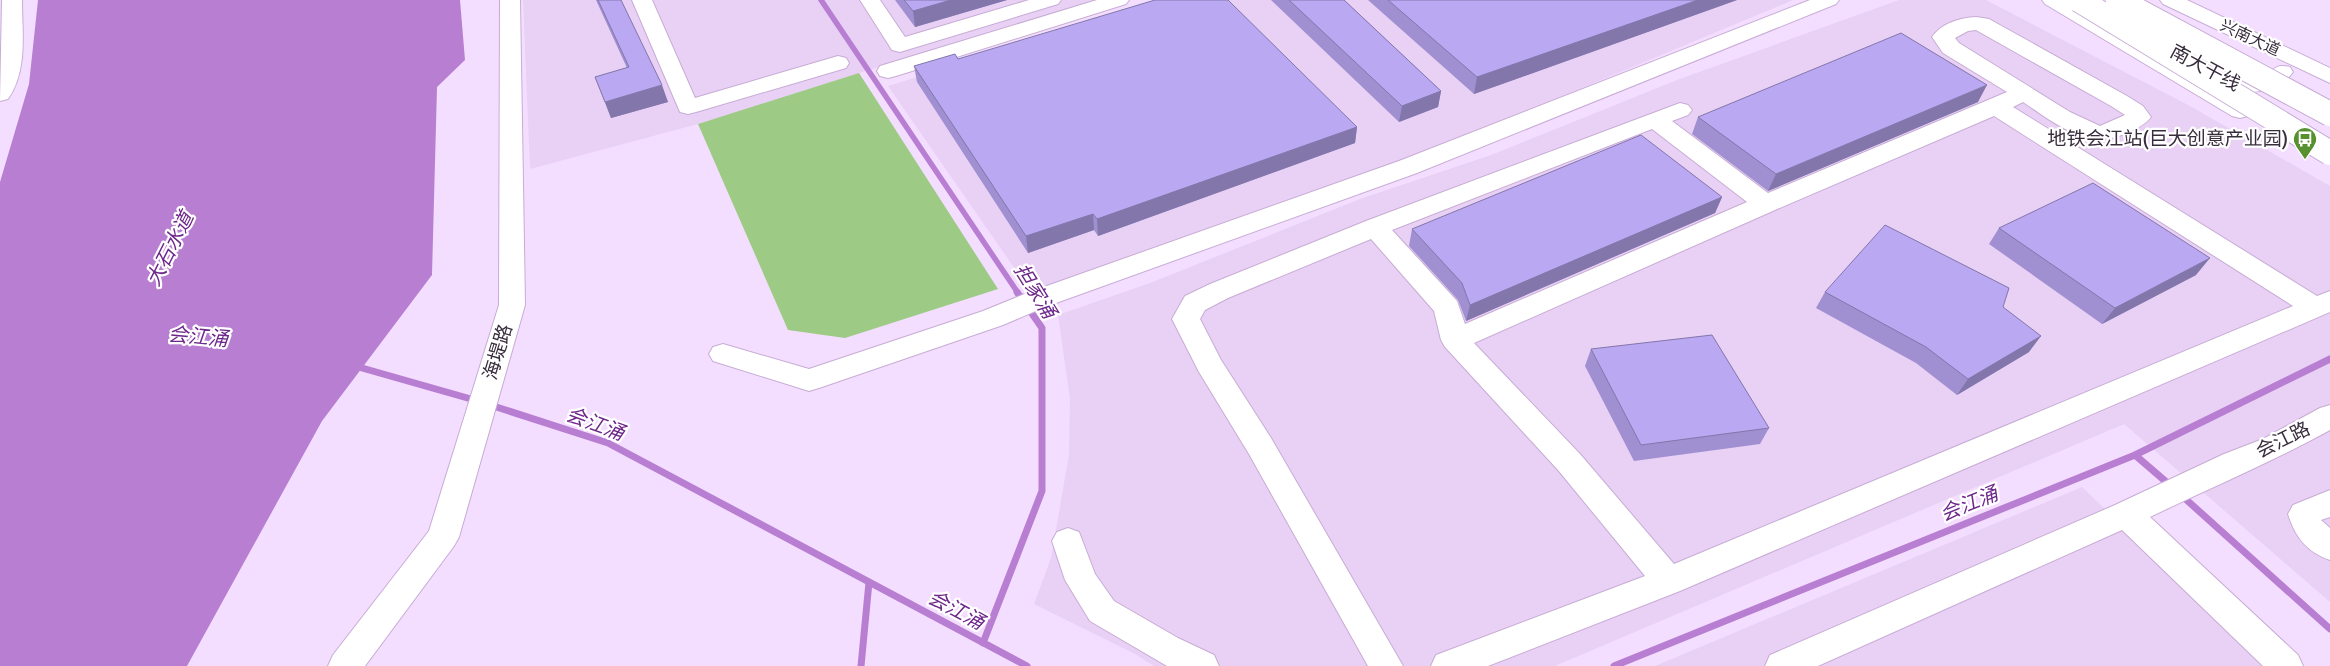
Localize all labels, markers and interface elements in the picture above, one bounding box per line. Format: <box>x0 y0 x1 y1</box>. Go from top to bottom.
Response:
street label: 兴南大道 <box>2217 15 2283 61</box>
street label: 南大干线 <box>2166 40 2244 96</box>
bus stop icon: 地铁会江站(巨大创意产业园) <box>2292 126 2318 160</box>
place label: 地铁会江站(巨大创意产业园) <box>2047 127 2288 151</box>
water label: 大石水道 <box>141 205 201 290</box>
water label: 担家涌 <box>1009 259 1063 325</box>
street label: 海堤路 <box>478 321 518 383</box>
water label: 会江涌 <box>167 322 231 352</box>
water label: 会江涌 <box>563 402 629 447</box>
street label: 会江路 <box>2252 417 2314 463</box>
water label: 会江涌 <box>1937 480 2003 527</box>
water label: 会江涌 <box>924 585 990 636</box>

